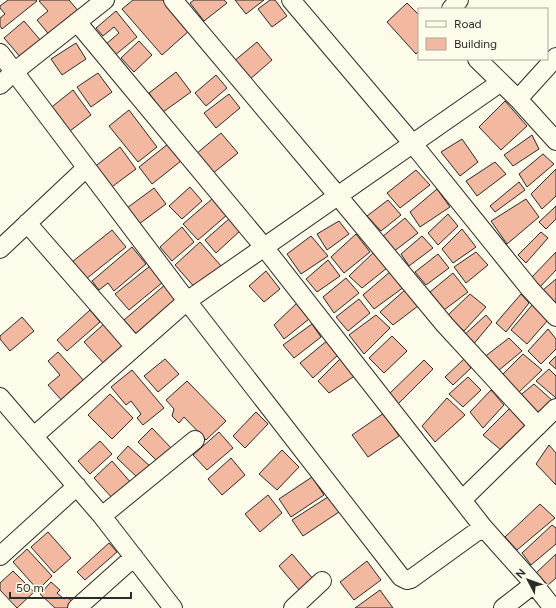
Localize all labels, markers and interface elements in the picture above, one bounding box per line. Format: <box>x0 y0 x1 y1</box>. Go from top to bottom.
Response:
legend <box>418 8 548 60</box>
text: Road <box>454 17 482 31</box>
text: Building <box>454 37 497 51</box>
north arrow <box>508 560 548 600</box>
text: N <box>513 566 529 581</box>
scale bar <box>10 574 131 600</box>
text: 50 m <box>16 581 44 595</box>

